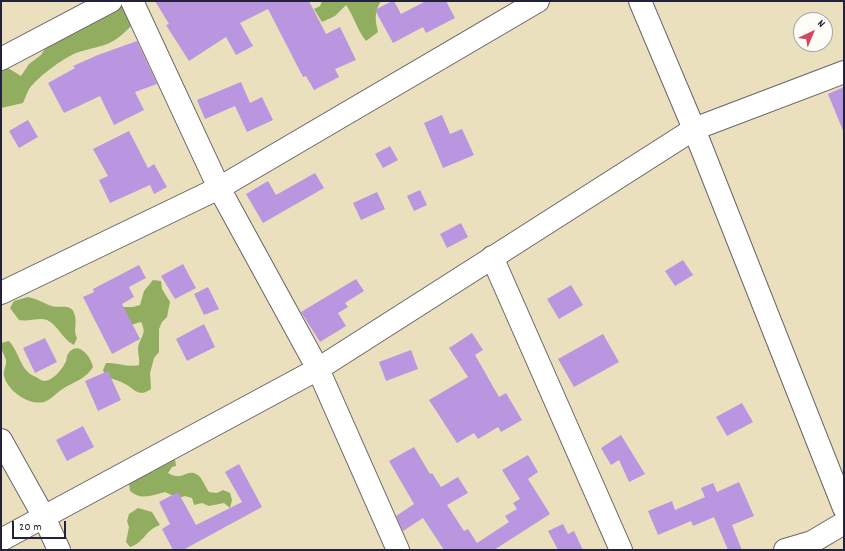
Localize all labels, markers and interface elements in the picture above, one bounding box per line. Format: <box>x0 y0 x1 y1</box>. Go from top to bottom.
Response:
north arrow <box>793 12 833 52</box>
text: N <box>813 16 828 32</box>
scale bar <box>14 513 68 539</box>
text: 20 m <box>19 519 42 536</box>

